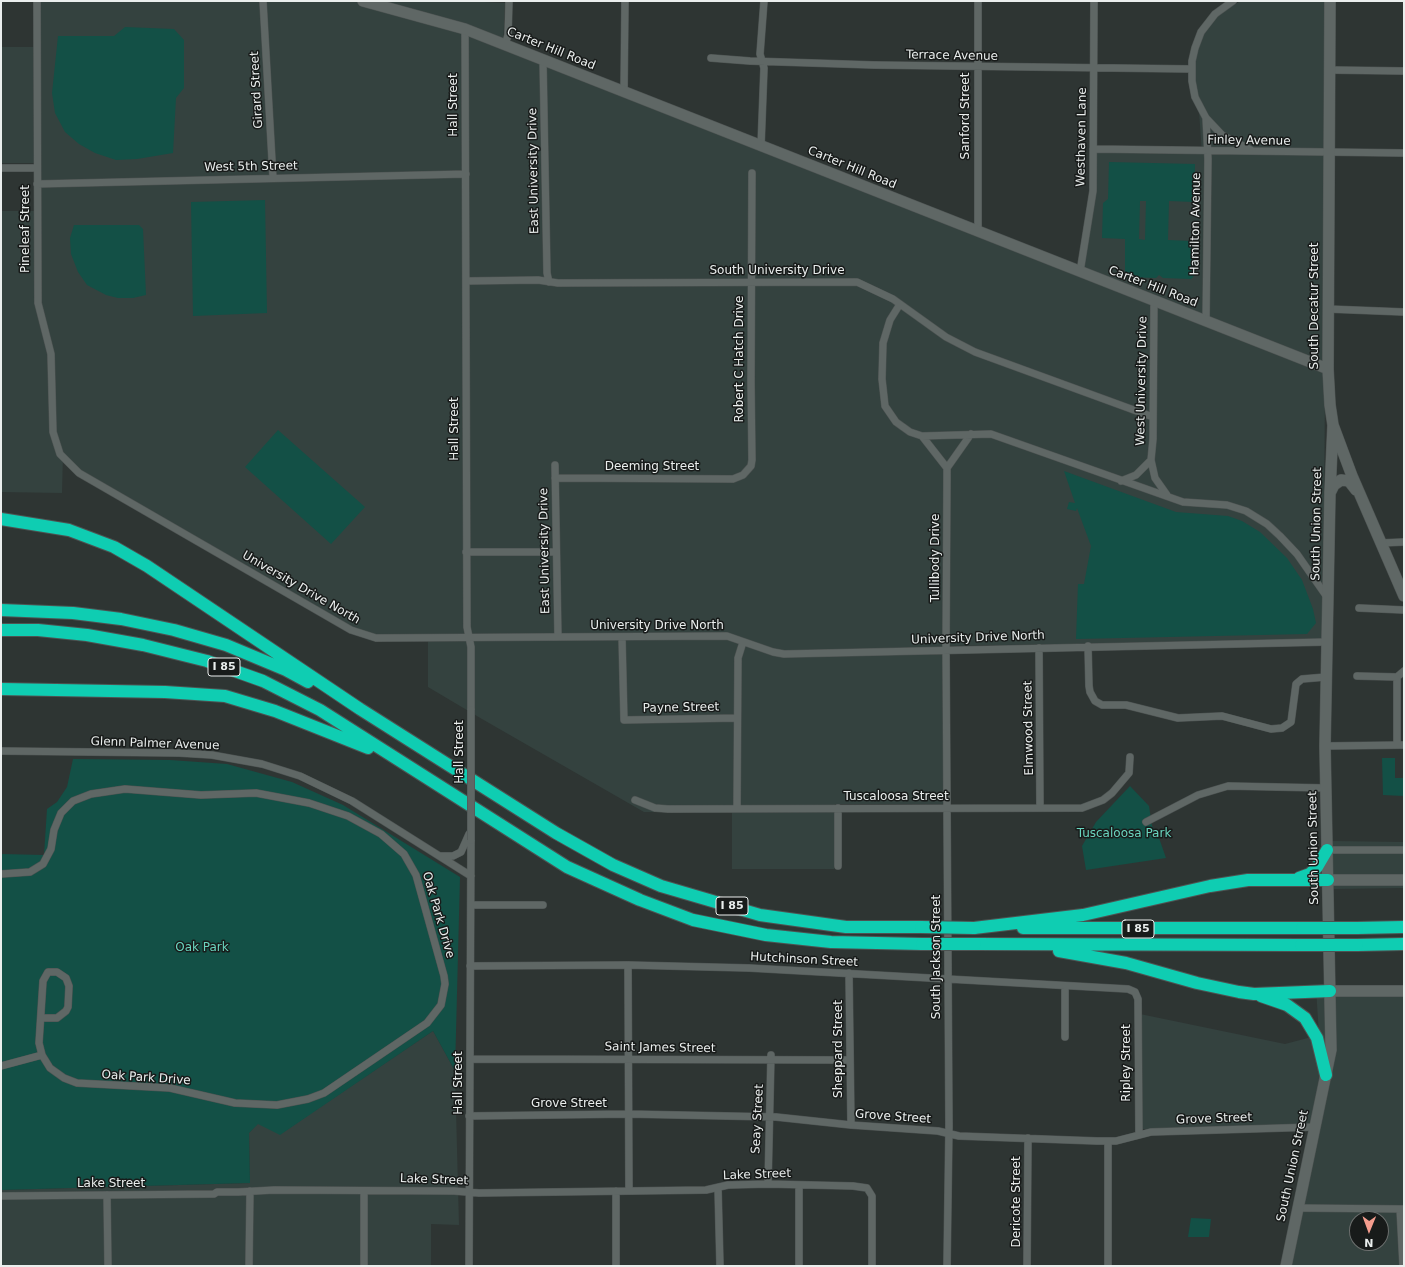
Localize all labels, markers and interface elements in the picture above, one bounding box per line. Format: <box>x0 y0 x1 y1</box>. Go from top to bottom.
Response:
street label: Carter Hill Road <box>505 25 597 73</box>
street label: Terrace Avenue <box>906 48 998 64</box>
street label: Girard Street <box>248 51 266 129</box>
street label: Hall Street <box>447 73 461 137</box>
street label: Sanford Street <box>959 73 973 159</box>
street label: Westhaven Lane <box>1074 87 1090 187</box>
street label: East University Drive <box>526 108 542 234</box>
street label: Finley Avenue <box>1207 133 1291 149</box>
street label: Carter Hill Road <box>806 144 898 192</box>
street label: West 5th Street <box>204 159 298 175</box>
street label: Hamilton Avenue <box>1188 172 1204 276</box>
street label: Pineleaf Street <box>19 185 33 273</box>
street label: South Decatur Street <box>1308 243 1322 369</box>
street label: Carter Hill Road <box>1106 263 1200 311</box>
street label: South University Drive <box>709 264 845 278</box>
street label: Robert C Hatch Drive <box>733 296 747 422</box>
street label: West University Drive <box>1134 316 1150 446</box>
street label: Hall Street <box>448 397 462 461</box>
street label: Deeming Street <box>605 460 699 474</box>
street label: South Union Street <box>1309 467 1325 581</box>
street label: East University Drive <box>537 488 553 614</box>
street label: Tullibody Drive <box>929 514 943 602</box>
street label: University Drive North <box>239 548 363 628</box>
street label: University Drive North <box>590 619 724 633</box>
street label: University Drive North <box>911 628 1045 648</box>
road number: I 85 <box>208 658 240 676</box>
street label: Elmwood Street <box>1021 680 1037 776</box>
street label: Payne Street <box>643 700 719 716</box>
street label: Hall Street <box>453 720 467 784</box>
street label: Glenn Palmer Avenue <box>90 735 220 753</box>
street label: Tuscaloosa Street <box>843 790 949 804</box>
street label: South Union Street <box>1306 791 1322 905</box>
park label: Tuscaloosa Park <box>1077 827 1171 841</box>
street label: Oak Park Drive <box>419 870 457 960</box>
street label: South Jackson Street <box>930 895 944 1019</box>
road number: I 85 <box>716 897 748 915</box>
road number: I 85 <box>1122 920 1154 938</box>
park label: Oak Park <box>175 941 229 955</box>
street label: Hutchinson Street <box>750 950 858 970</box>
street label: Sheppard Street <box>832 1000 846 1098</box>
street label: Ripley Street <box>1120 1024 1134 1102</box>
street label: Saint James Street <box>604 1040 716 1056</box>
street label: Hall Street <box>452 1051 466 1115</box>
street label: Oak Park Drive <box>101 1068 191 1088</box>
street label: Seay Street <box>749 1084 767 1154</box>
street label: Grove Street <box>531 1097 607 1111</box>
street label: Grove Street <box>855 1107 931 1127</box>
street label: South Union Street <box>1274 1109 1312 1223</box>
street label: Grove Street <box>1176 1110 1252 1128</box>
street label: Dericote Street <box>1010 1156 1024 1248</box>
street label: Lake Street <box>723 1167 791 1183</box>
street label: Lake Street <box>400 1172 468 1188</box>
street label: Lake Street <box>77 1177 145 1191</box>
north arrow <box>1349 1211 1389 1251</box>
text: N <box>1364 1236 1374 1249</box>

